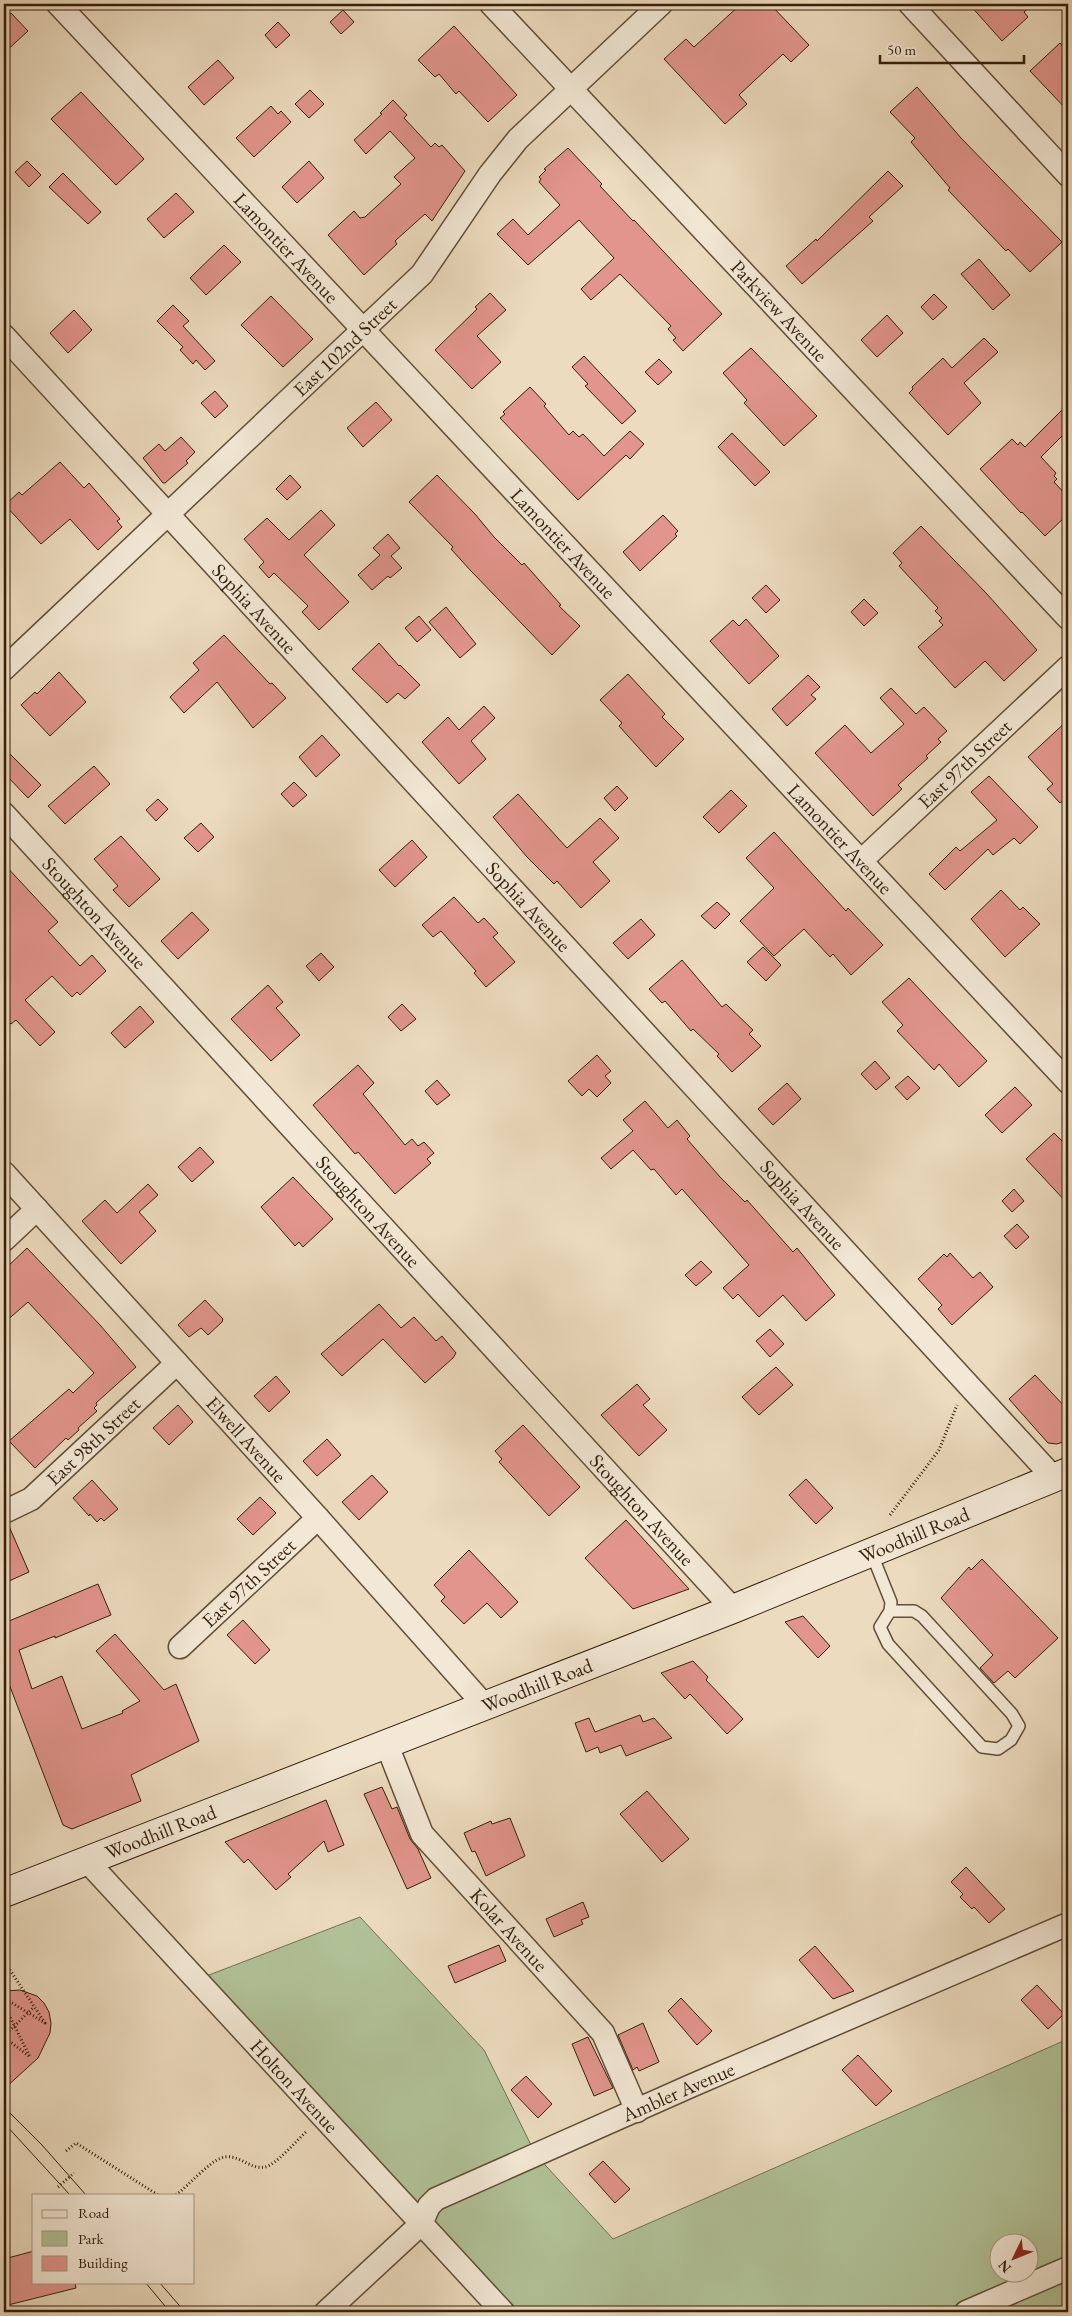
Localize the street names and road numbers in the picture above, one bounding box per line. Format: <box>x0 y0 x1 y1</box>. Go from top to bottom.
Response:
street label: Lamontier Avenue <box>228 187 345 309</box>
street label: Parkview Avenue <box>725 254 834 367</box>
street label: East 102nd Street <box>288 291 403 402</box>
street label: Lamontier Avenue <box>505 482 622 604</box>
street label: Sophia Avenue <box>206 558 303 659</box>
street label: East 97th Street <box>912 713 1018 814</box>
street label: Lamontier Avenue <box>782 778 899 900</box>
street label: Stoughton Avenue <box>37 851 153 974</box>
street label: Sophia Avenue <box>480 856 577 957</box>
street label: Stoughton Avenue <box>310 1150 426 1273</box>
street label: Sophia Avenue <box>754 1154 851 1256</box>
street label: East 98th Street <box>41 1390 146 1491</box>
street label: Elwell Avenue <box>200 1390 292 1488</box>
street label: Stoughton Avenue <box>584 1448 700 1571</box>
street label: Woodhill Road <box>855 1500 974 1569</box>
street label: East 97th Street <box>196 1532 302 1633</box>
street label: Woodhill Road <box>478 1652 597 1719</box>
street label: Woodhill Road <box>101 1798 221 1865</box>
street label: Kolar Avenue <box>464 1882 554 1977</box>
street label: Holton Avenue <box>245 2033 344 2139</box>
street label: Ambler Avenue <box>617 2056 739 2128</box>

